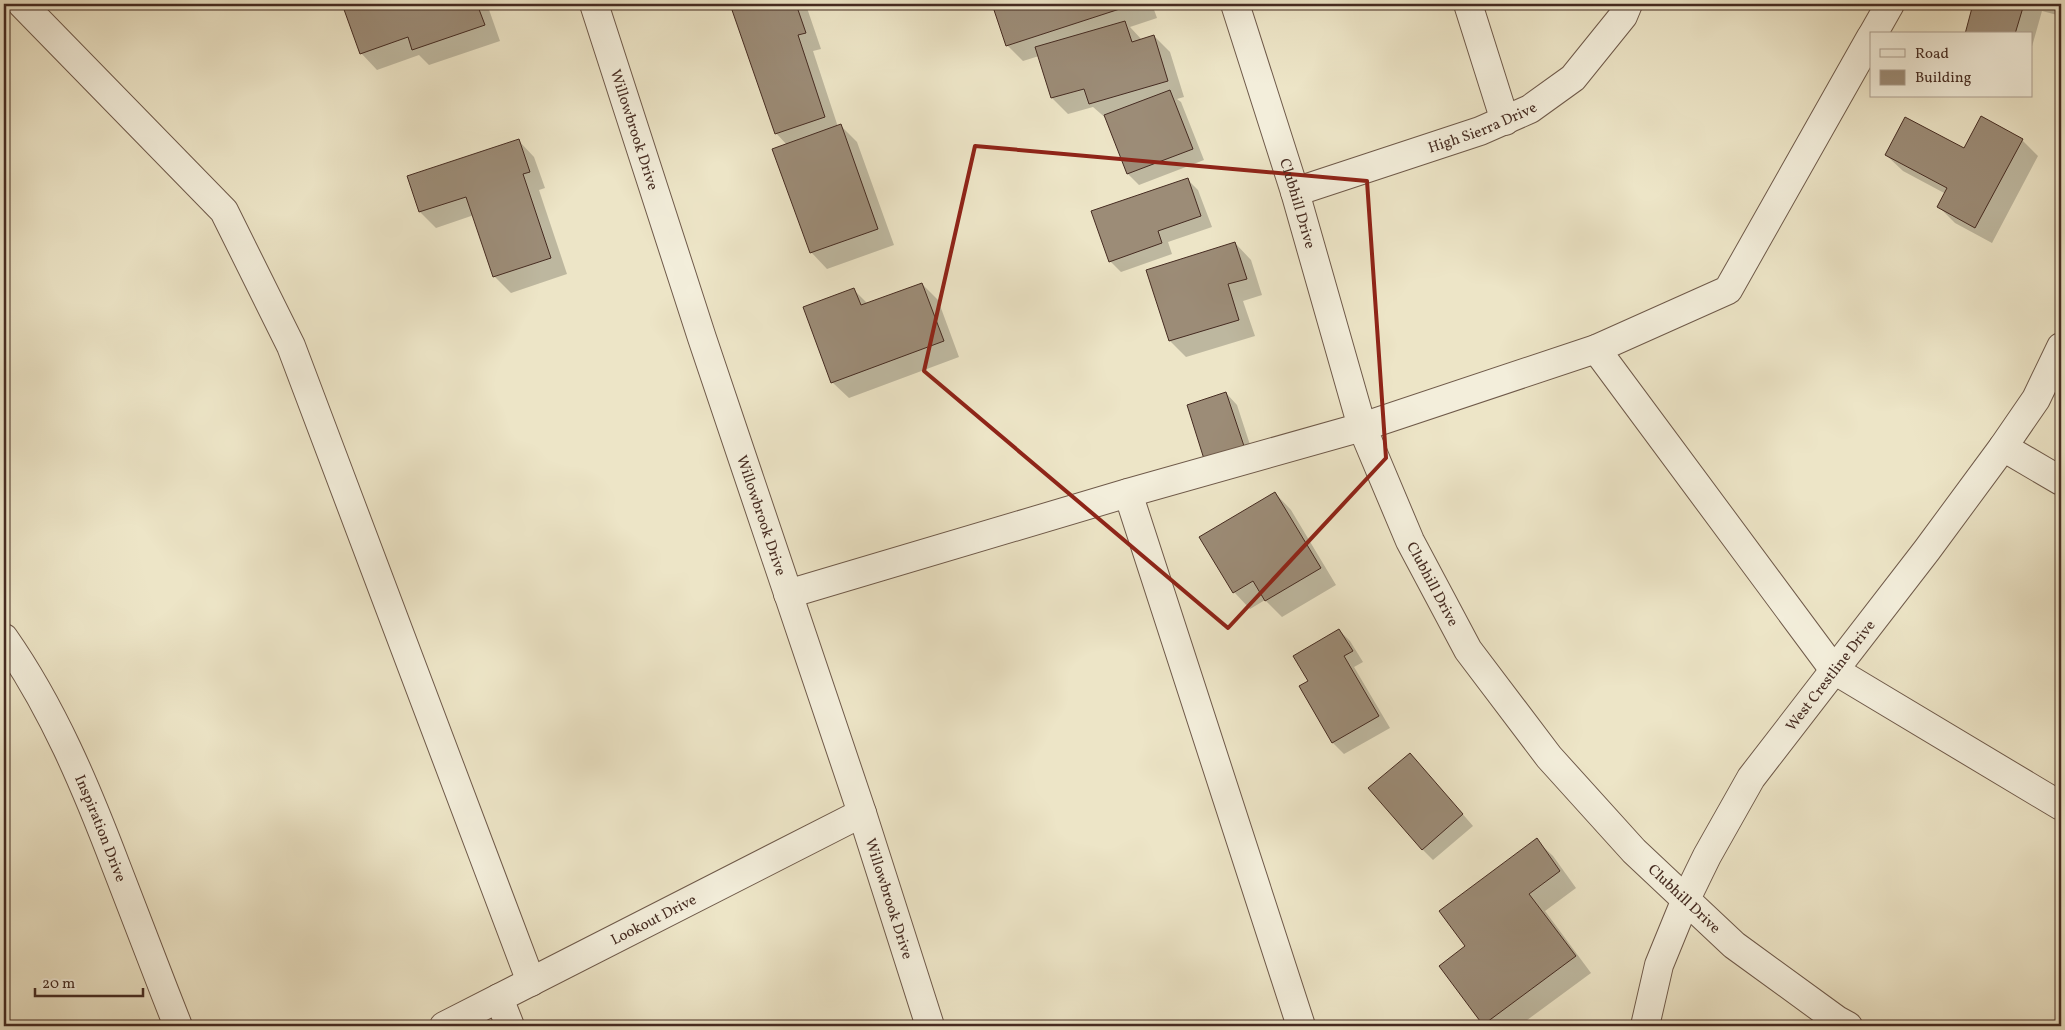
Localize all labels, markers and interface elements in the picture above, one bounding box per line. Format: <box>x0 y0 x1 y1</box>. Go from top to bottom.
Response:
legend <box>1870 32 2032 98</box>
text: Road <box>1915 44 1949 65</box>
street label: Willowbrook Drive <box>604 67 663 193</box>
text: Building <box>1915 68 1972 89</box>
street label: High Sierra Drive <box>1426 98 1542 159</box>
street label: Clubhill Drive <box>1273 156 1320 251</box>
street label: Willowbrook Drive <box>730 453 790 579</box>
street label: Clubhill Drive <box>1400 539 1463 631</box>
street label: West Crestline Drive <box>1782 616 1881 736</box>
street label: Inspiration Drive <box>68 772 130 886</box>
street label: Willowbrook Drive <box>859 836 917 962</box>
street label: Clubhill Drive <box>1642 860 1724 939</box>
street label: Lookout Drive <box>608 890 701 951</box>
scale bar <box>35 965 142 997</box>
text: 20 m <box>42 974 75 995</box>

